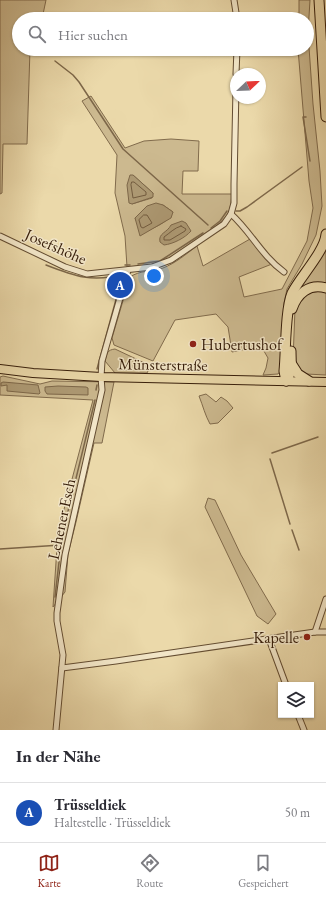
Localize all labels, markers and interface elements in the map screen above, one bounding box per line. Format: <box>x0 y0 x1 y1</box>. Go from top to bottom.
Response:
search box <box>12 12 314 56</box>
icon: search <box>26 23 48 45</box>
text: Hier suchen <box>58 25 128 44</box>
north arrow <box>230 68 266 104</box>
street label: Josefshöhe <box>20 223 90 269</box>
your location <box>144 266 164 286</box>
pin: A <box>107 270 133 300</box>
place label: Hubertushof <box>201 334 284 355</box>
marker: Hubertushof <box>188 339 198 349</box>
street label: Münsterstraße <box>118 353 208 376</box>
street label: Lehener Esch <box>43 477 80 562</box>
place label: Kapelle <box>253 627 299 648</box>
marker: Kapelle <box>302 632 312 642</box>
map controls <box>278 682 314 718</box>
button: layers <box>278 682 314 718</box>
text: In der Nähe <box>16 745 101 767</box>
text: Trüsseldiek <box>54 795 126 814</box>
text: A <box>24 804 34 821</box>
text: 50 m <box>285 804 310 821</box>
text: Haltestelle · Trüsseldiek <box>54 814 171 831</box>
tab: Karte <box>38 852 61 890</box>
tab: Route <box>136 852 163 890</box>
tab: Gespeichert <box>238 852 288 890</box>

